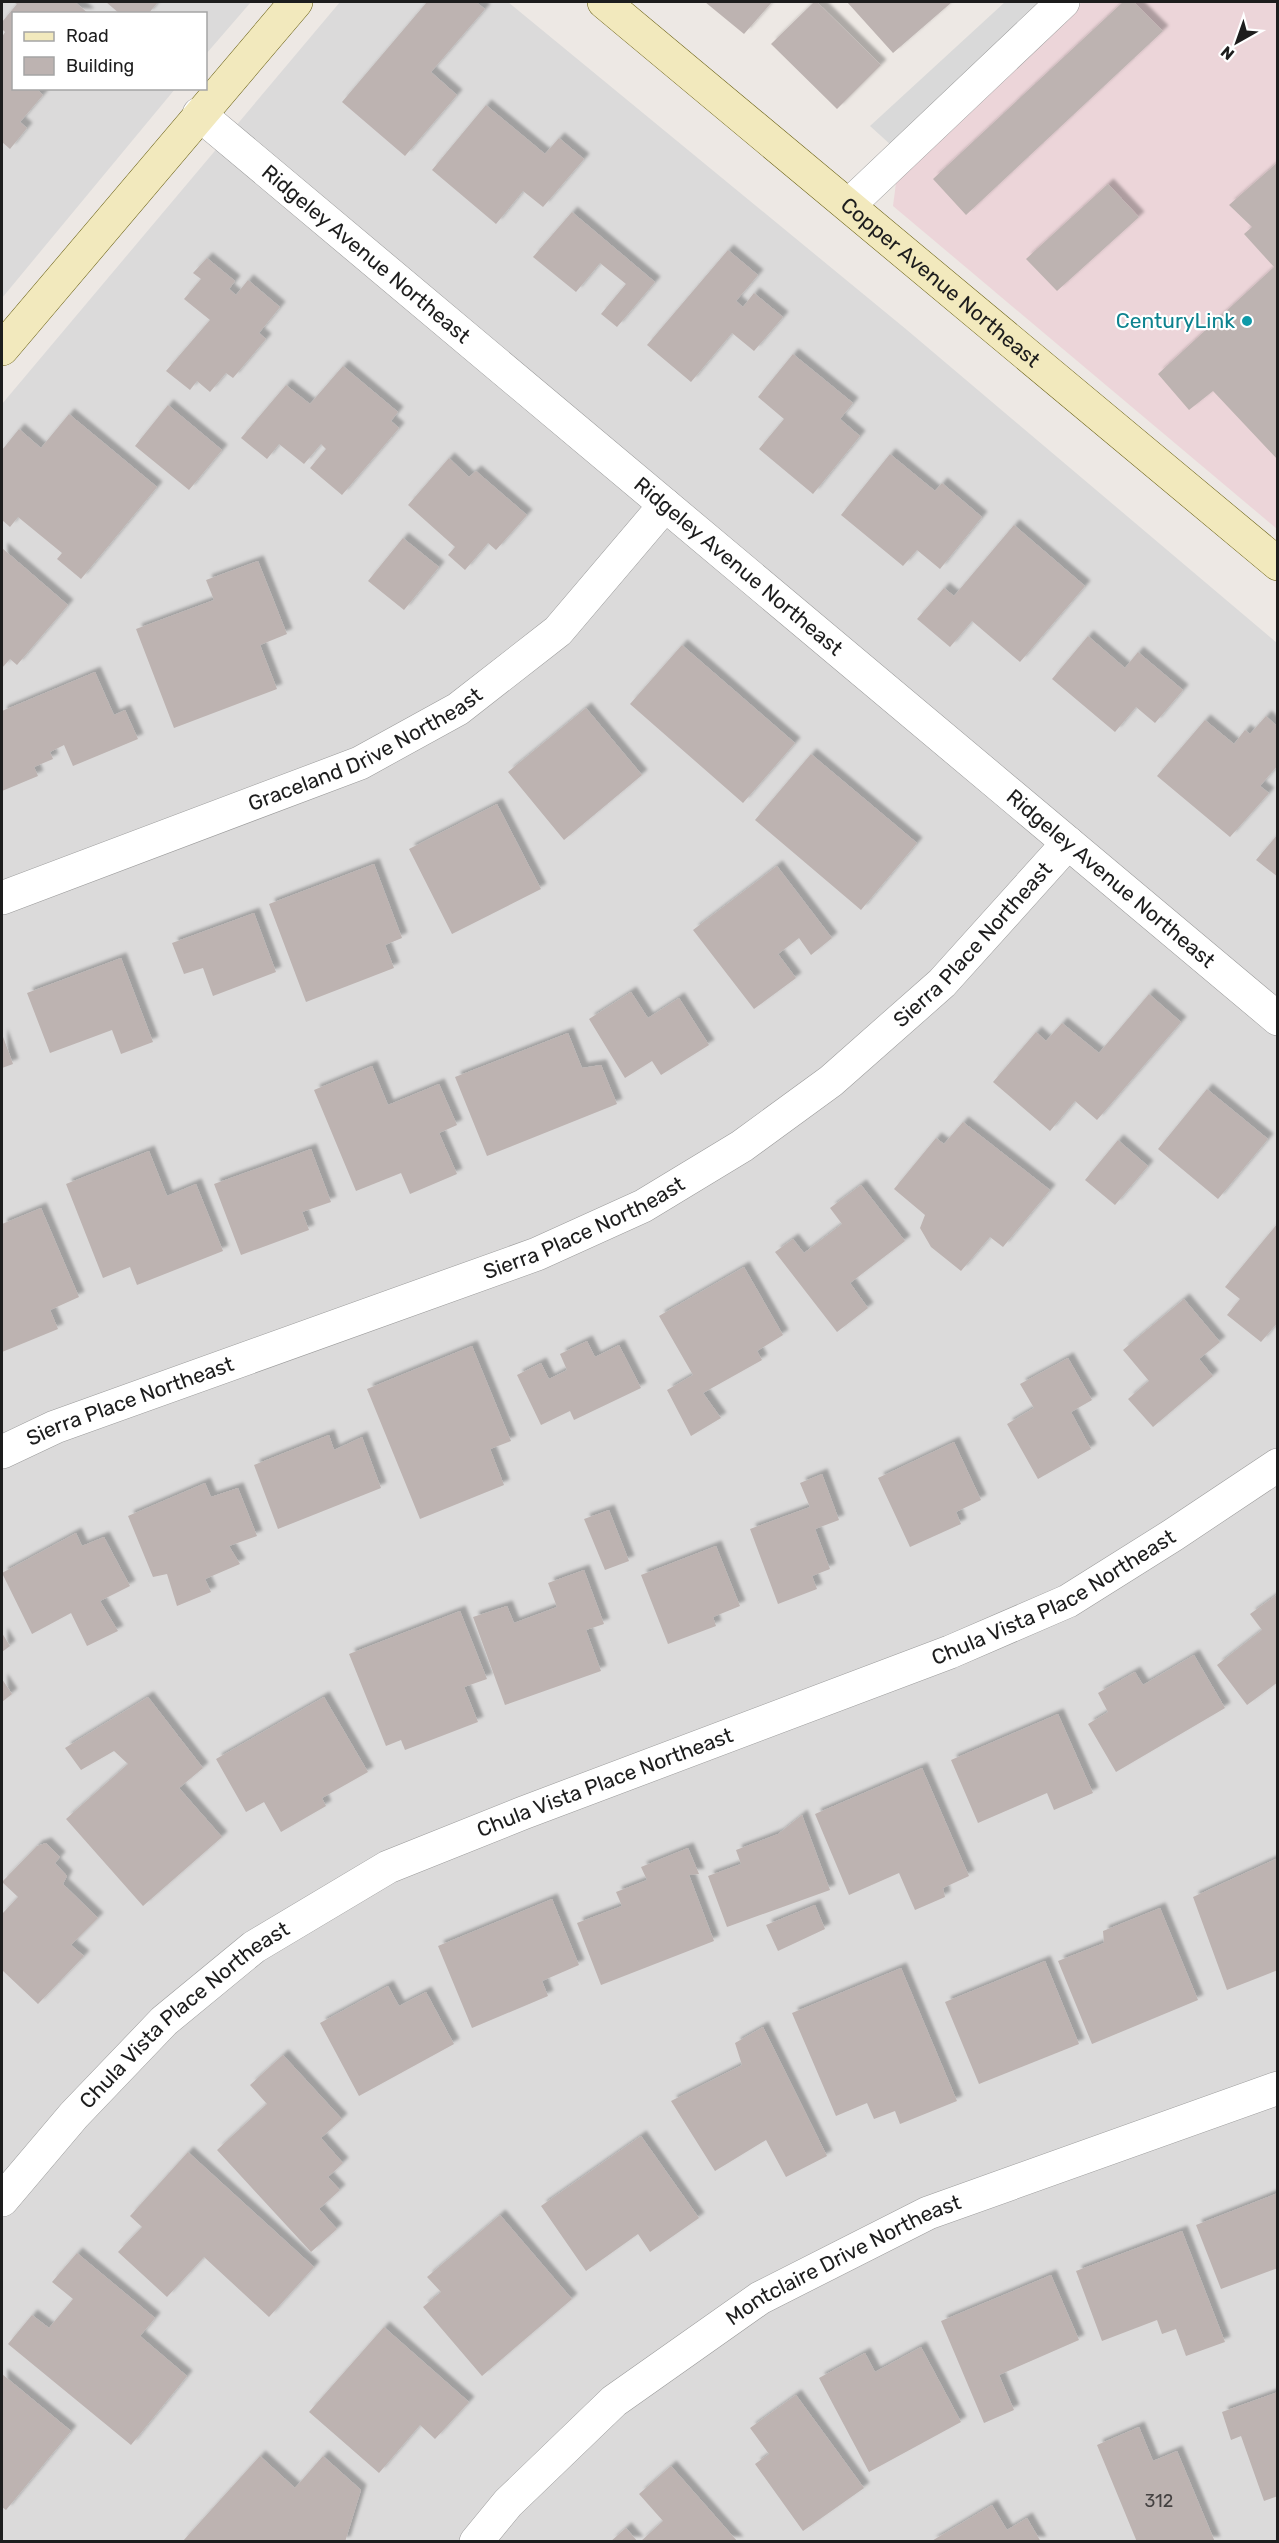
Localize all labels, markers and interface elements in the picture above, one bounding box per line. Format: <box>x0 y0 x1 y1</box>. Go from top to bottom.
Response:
legend <box>12 12 207 90</box>
north arrow <box>1207 12 1267 72</box>
text: Road <box>66 25 109 47</box>
text: N <box>1217 42 1238 64</box>
text: Building <box>66 55 134 77</box>
street label: Ridgeley Avenue Northeast <box>257 159 476 348</box>
street label: Copper Avenue Northeast <box>836 192 1045 372</box>
place label: CenturyLink <box>1116 308 1235 333</box>
marker: CenturyLink <box>1240 314 1254 328</box>
street label: Ridgeley Avenue Northeast <box>629 471 848 661</box>
street label: Graceland Drive Northeast <box>244 682 487 816</box>
street label: Ridgeley Avenue Northeast <box>1002 784 1220 973</box>
street label: Sierra Place Northeast <box>888 857 1057 1032</box>
street label: Sierra Place Northeast <box>480 1171 689 1284</box>
street label: Sierra Place Northeast <box>22 1351 237 1451</box>
street label: Chula Vista Place Northeast <box>928 1524 1180 1670</box>
street label: Chula Vista Place Northeast <box>473 1722 736 1842</box>
street label: Chula Vista Place Northeast <box>74 1916 294 2113</box>
street label: Montclaire Drive Northeast <box>721 2189 964 2330</box>
house number: 312 <box>1145 2490 1173 2512</box>

